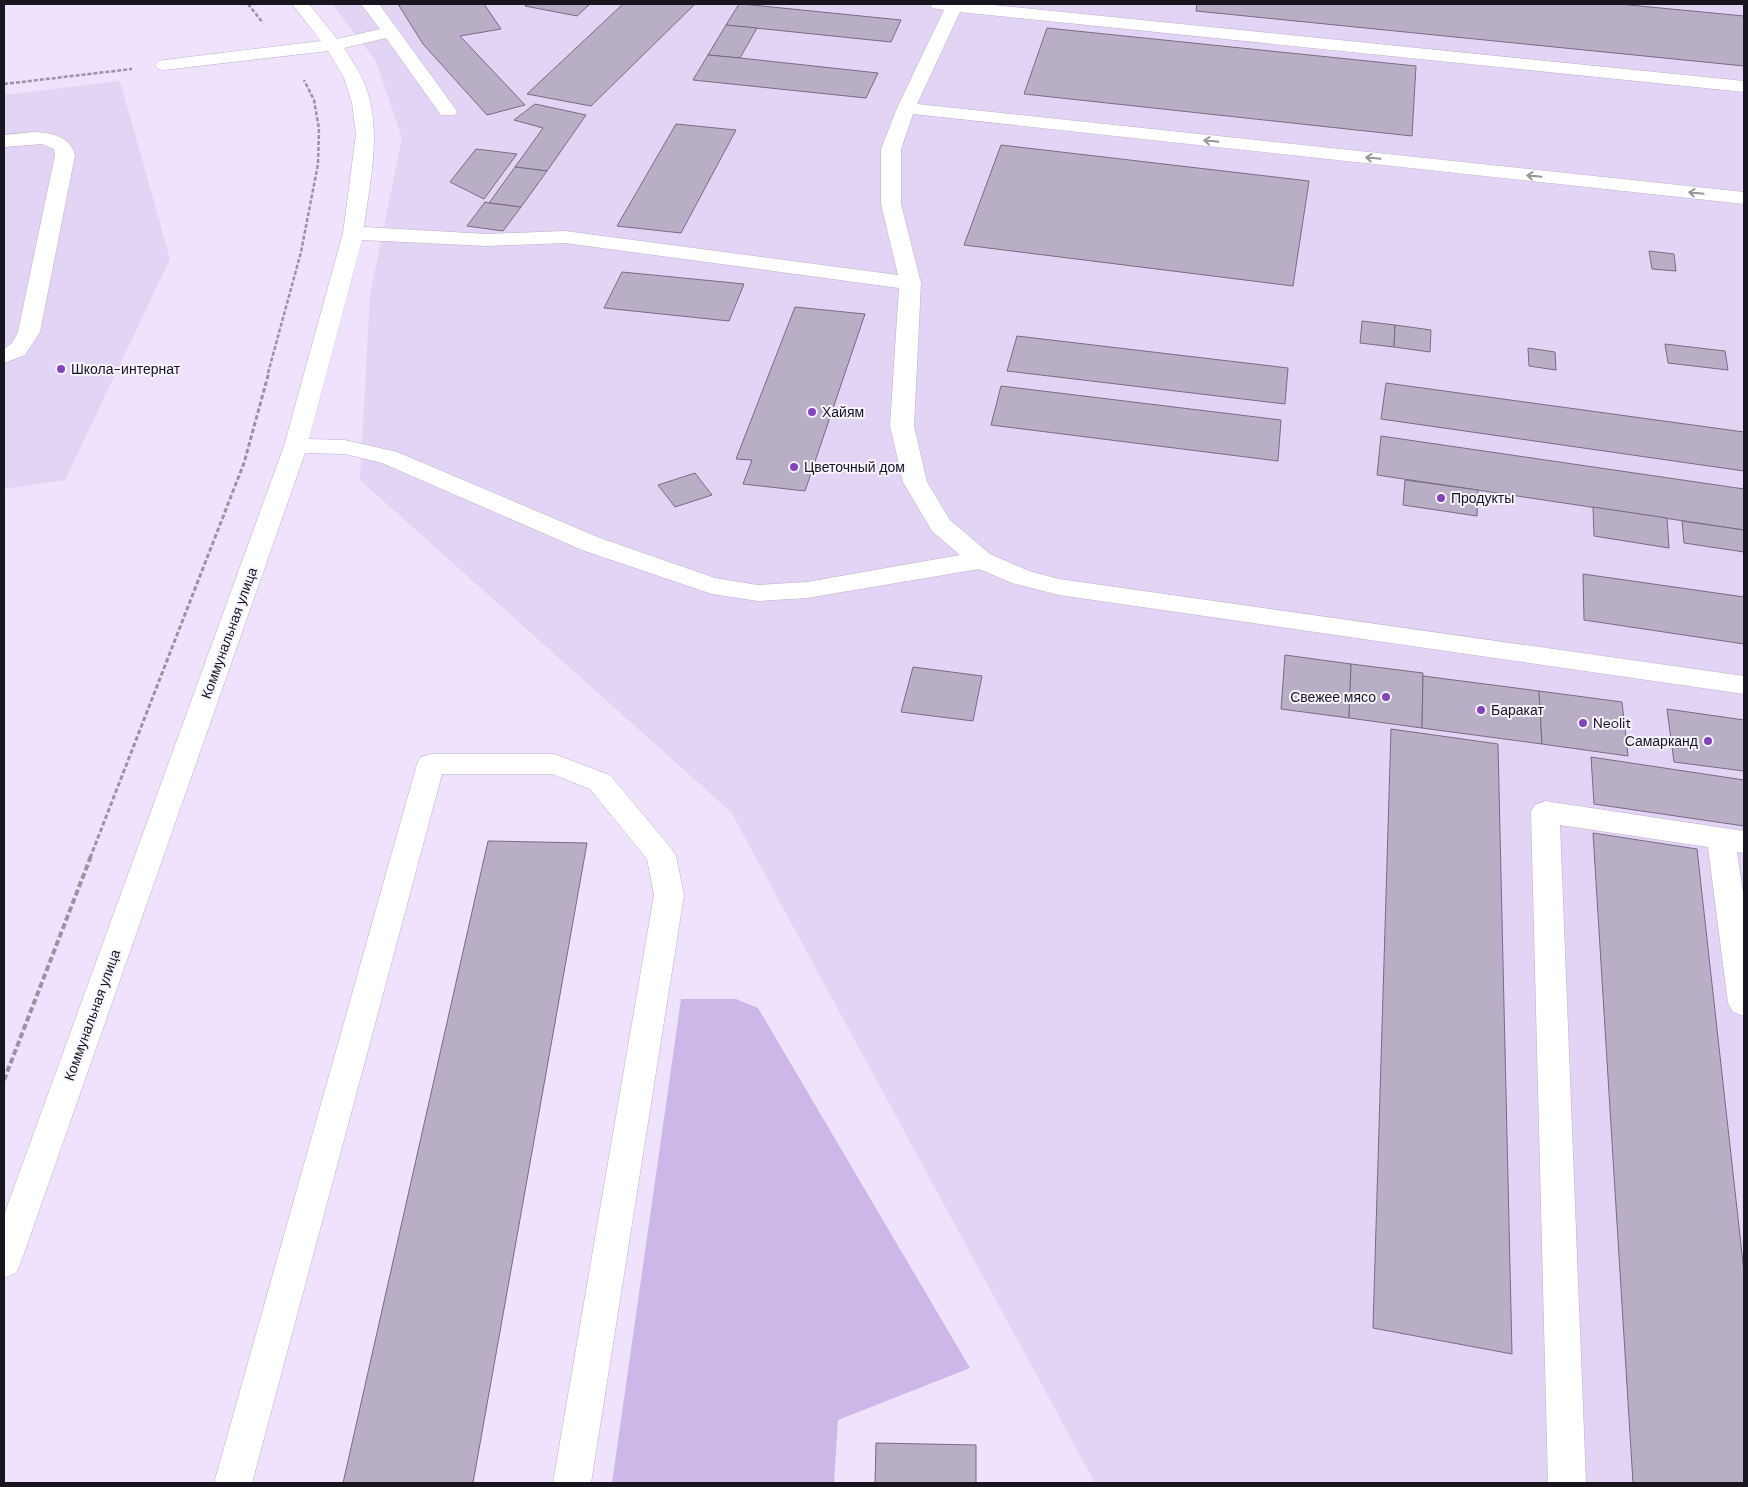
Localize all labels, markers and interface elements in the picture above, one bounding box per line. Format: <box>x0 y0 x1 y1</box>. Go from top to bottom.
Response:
one-way arrow <box>1203 136 1219 146</box>
one-way arrow <box>1365 153 1381 163</box>
one-way arrow <box>1527 171 1543 181</box>
one-way arrow <box>1688 188 1704 198</box>
place label: Школа-интернат <box>71 360 181 378</box>
marker: Школа-интернат <box>55 363 67 375</box>
place label: Хайям <box>822 403 864 421</box>
marker: Хайям <box>806 406 818 418</box>
place label: Цветочный дом <box>804 458 905 476</box>
marker: Цветочный дом <box>788 461 800 473</box>
place label: Продукты <box>1451 489 1514 507</box>
marker: Продукты <box>1435 492 1447 504</box>
street label: Коммунальная улица <box>197 565 261 701</box>
place label: Свежее мясо <box>1290 688 1376 706</box>
marker: Свежее мясо <box>1380 691 1392 703</box>
place label: Баракат <box>1491 701 1544 719</box>
marker: Баракат <box>1475 704 1487 716</box>
place label: Neolit <box>1593 714 1631 732</box>
marker: Neolit <box>1577 717 1589 729</box>
place label: Самарканд <box>1625 732 1698 750</box>
marker: Самарканд <box>1702 735 1714 747</box>
street label: Коммунальная улица <box>60 947 124 1083</box>

